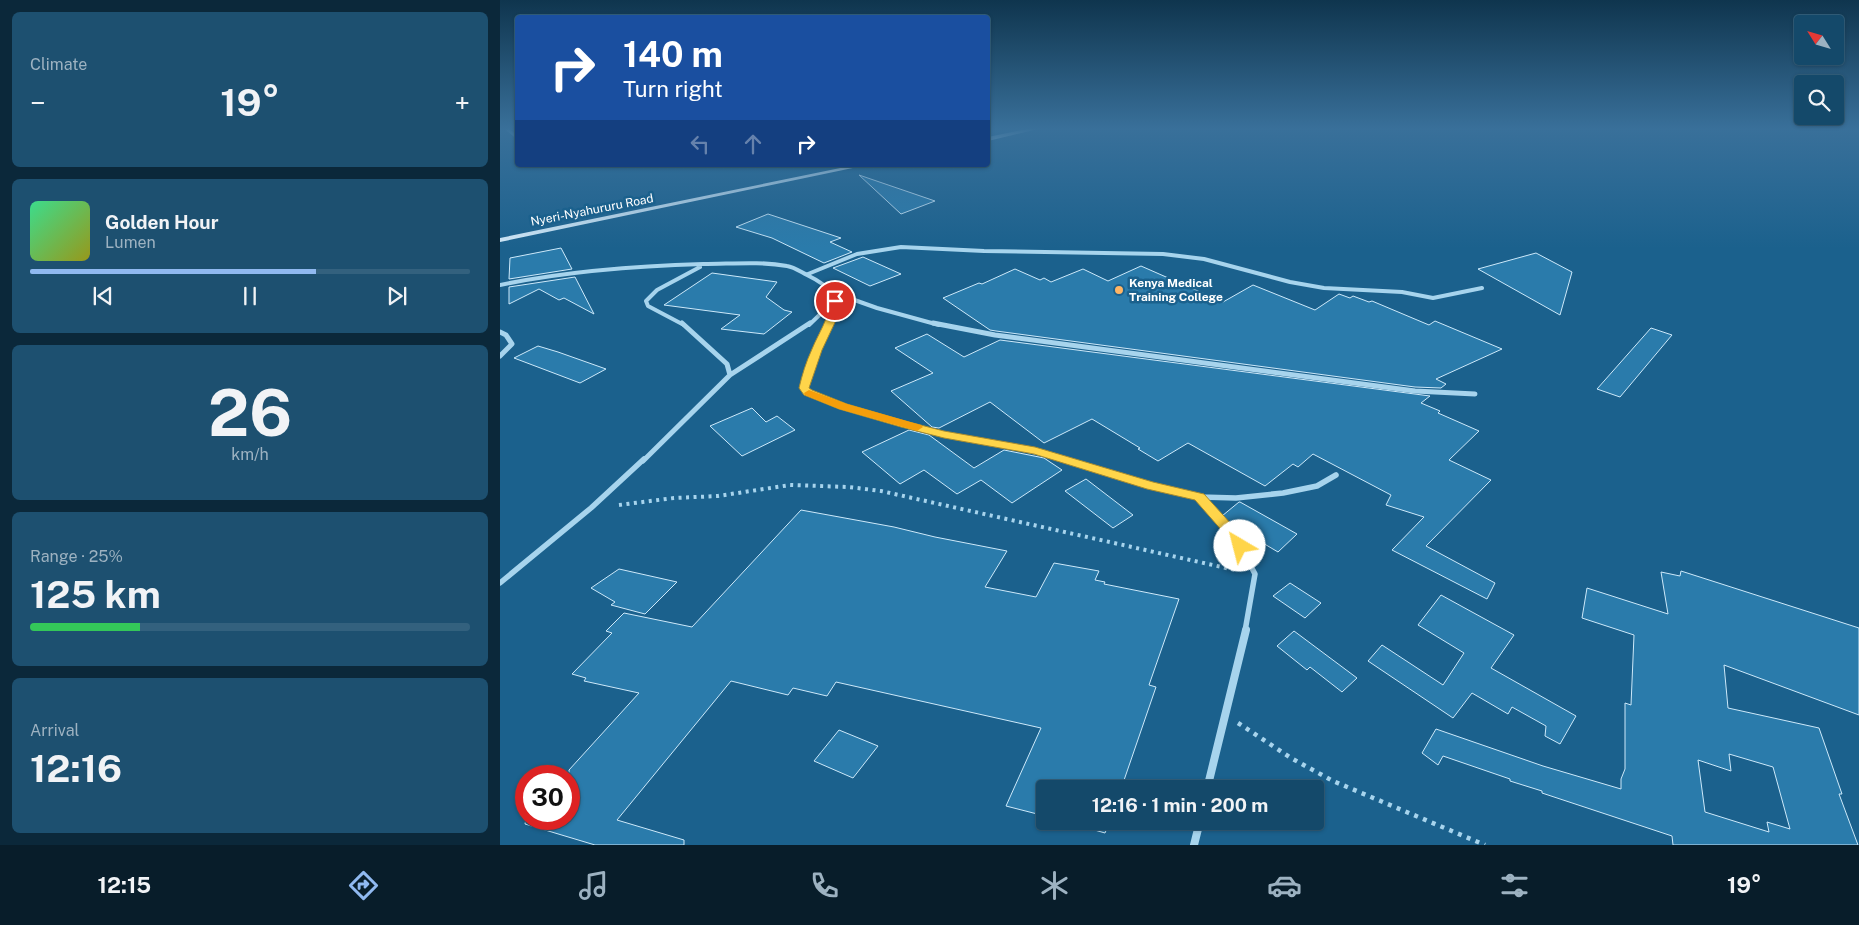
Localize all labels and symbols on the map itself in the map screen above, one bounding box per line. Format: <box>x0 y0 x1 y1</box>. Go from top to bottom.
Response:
north arrow <box>1794 15 1844 65</box>
street label: Nyeri-Nyahururu Road <box>529 191 655 229</box>
place label: Kenya Medical Training College <box>1129 276 1223 304</box>
pin <box>814 280 856 322</box>
marker: Kenya Medical Training College <box>1113 284 1125 296</box>
position arrow <box>1213 519 1265 571</box>
speed limit sign: 30 <box>515 765 580 830</box>

